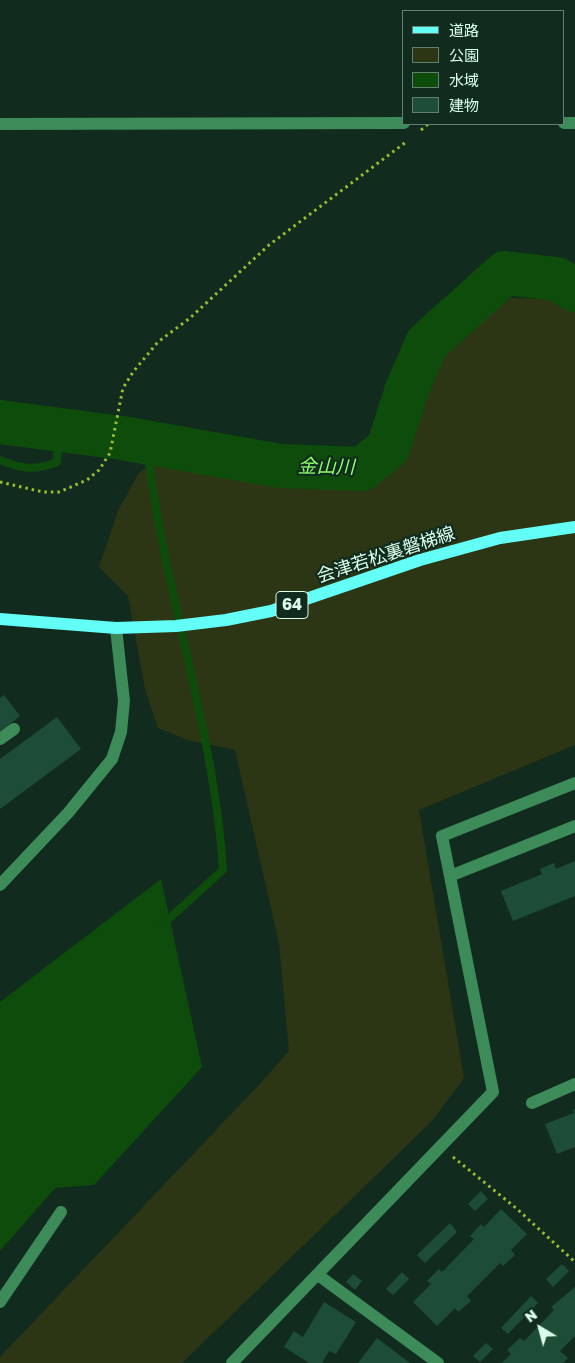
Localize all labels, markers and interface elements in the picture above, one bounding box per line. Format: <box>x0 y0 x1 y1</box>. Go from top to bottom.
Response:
legend <box>402 10 565 125</box>
text: 道路 <box>449 21 479 39</box>
text: 公園 <box>449 46 479 64</box>
text: 水域 <box>449 71 479 89</box>
text: 建物 <box>449 96 479 114</box>
water label: 金山川 <box>297 455 355 479</box>
street label: 会津若松裏磐梯線 <box>314 522 458 588</box>
road number: 64 <box>276 592 308 618</box>
north arrow <box>515 1303 565 1353</box>
text: N <box>521 1306 540 1326</box>

